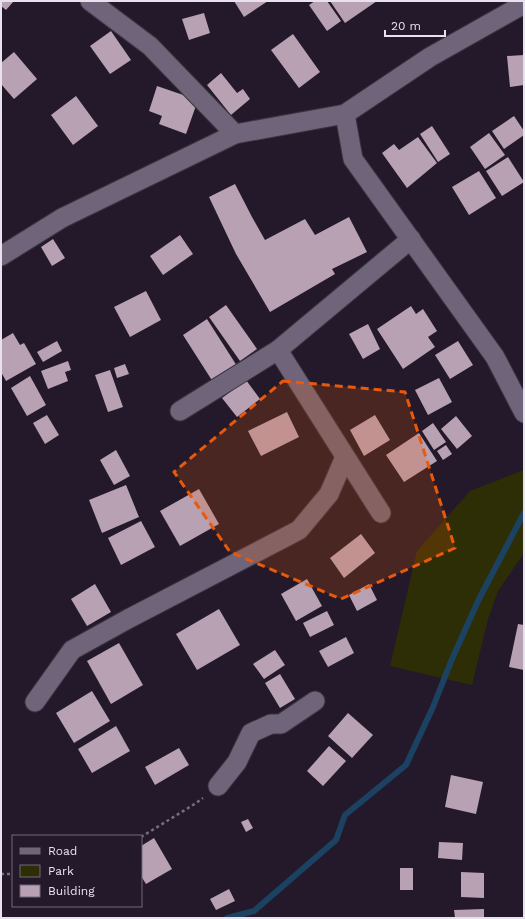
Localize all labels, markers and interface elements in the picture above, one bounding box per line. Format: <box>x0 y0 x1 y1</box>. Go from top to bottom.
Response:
scale bar <box>385 12 445 38</box>
text: 20 m <box>391 19 421 33</box>
legend <box>12 835 142 907</box>
text: Road <box>48 844 77 858</box>
text: Park <box>48 864 74 878</box>
text: Building <box>48 884 95 898</box>

